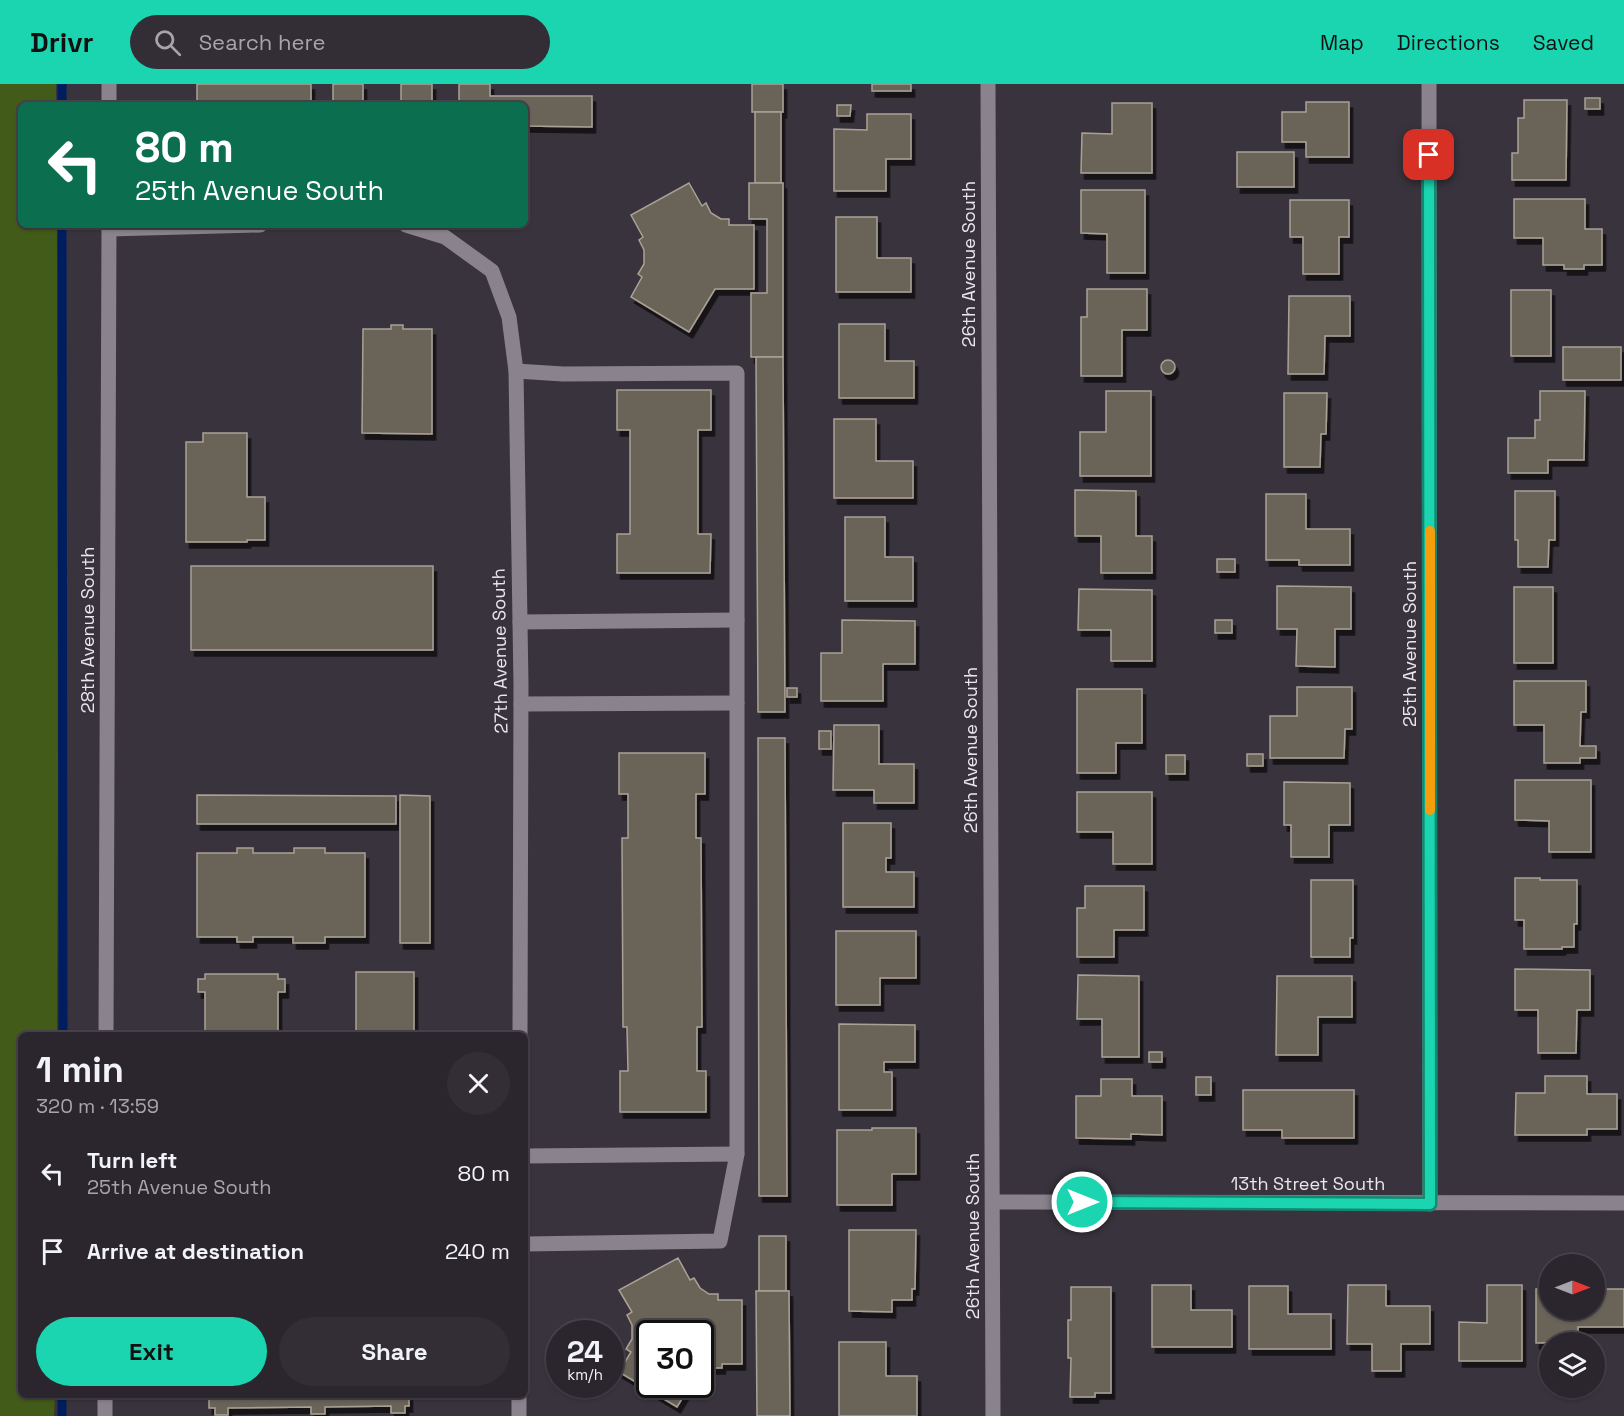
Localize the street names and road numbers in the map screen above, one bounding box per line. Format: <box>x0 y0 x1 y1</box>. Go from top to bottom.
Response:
street label: 26th Avenue South <box>957 181 980 347</box>
street label: 28th Avenue South <box>76 547 99 713</box>
street label: 25th Avenue South <box>1398 561 1421 727</box>
street label: 27th Avenue South <box>487 568 512 734</box>
street label: 26th Avenue South <box>959 667 982 833</box>
street label: 26th Avenue South <box>961 1153 984 1319</box>
street label: 13th Street South <box>1231 1172 1385 1195</box>

